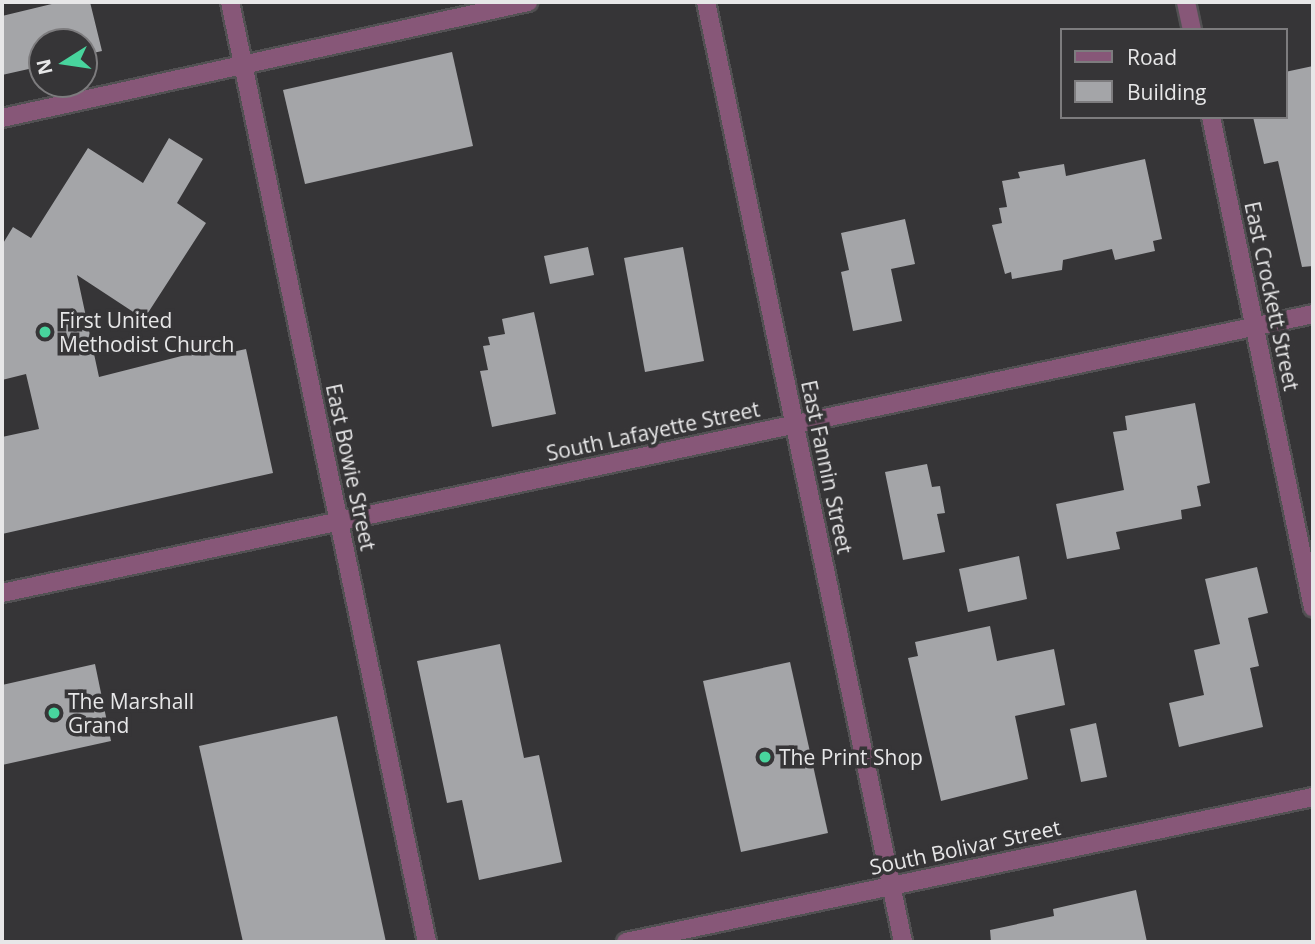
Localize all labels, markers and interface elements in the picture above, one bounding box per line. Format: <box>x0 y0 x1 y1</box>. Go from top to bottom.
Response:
north arrow <box>28 28 98 98</box>
legend <box>1060 28 1287 119</box>
text: Road <box>1127 43 1177 71</box>
text: N <box>30 57 59 77</box>
text: Building <box>1127 78 1206 106</box>
street label: East Crockett Street <box>1240 199 1304 393</box>
place label: First United Methodist Church <box>59 307 234 357</box>
marker: First United Methodist Church <box>37 324 53 340</box>
street label: East Fannin Street <box>796 378 858 556</box>
street label: East Bowie Street <box>321 381 381 553</box>
street label: South Lafayette Street <box>544 396 762 466</box>
place label: The Marshall Grand <box>68 688 194 738</box>
marker: The Marshall Grand <box>46 705 62 721</box>
place label: The Print Shop <box>779 744 923 770</box>
marker: The Print Shop <box>757 749 773 765</box>
street label: South Bolivar Street <box>867 814 1063 880</box>

